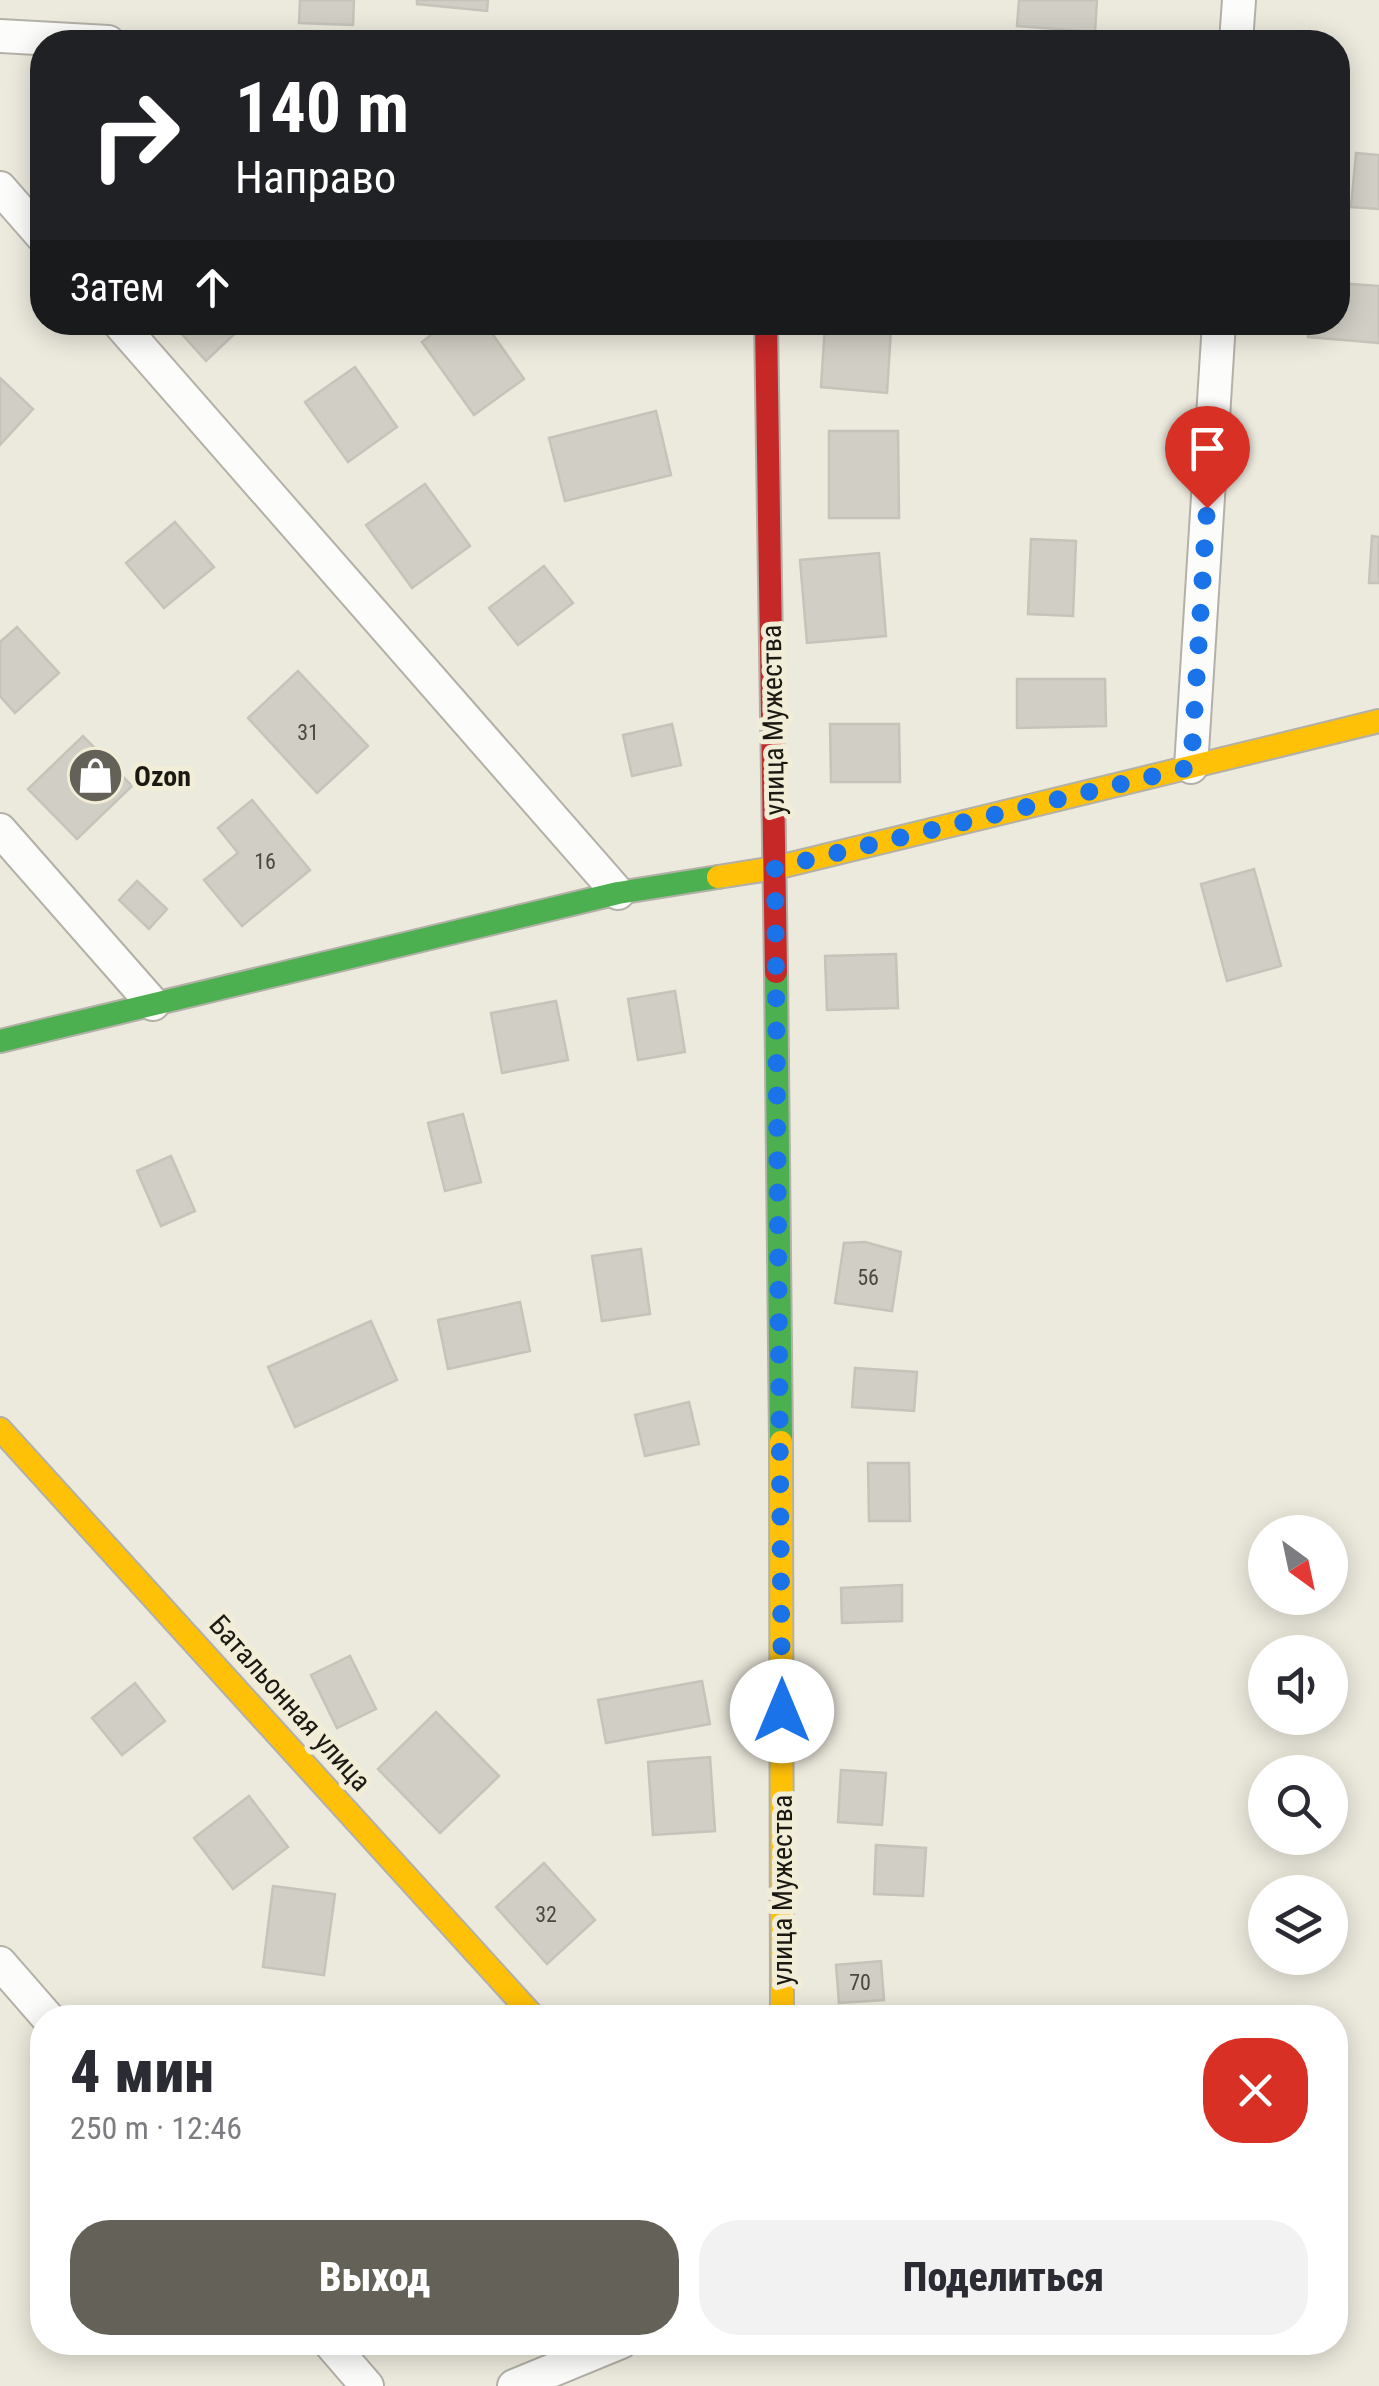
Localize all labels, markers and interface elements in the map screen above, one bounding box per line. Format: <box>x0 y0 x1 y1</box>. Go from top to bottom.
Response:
text: 140 m <box>235 67 409 149</box>
icon: right <box>70 70 200 200</box>
text: Направо <box>235 151 396 204</box>
icon: ahead <box>185 260 240 315</box>
text: Затем <box>70 266 165 310</box>
pin <box>1165 406 1250 509</box>
icon: arrive <box>1180 421 1235 476</box>
street label: улица Мужества <box>755 624 791 816</box>
house number: 31 <box>297 720 319 745</box>
shop icon: Ozon <box>65 746 125 806</box>
place label: Ozon <box>134 760 191 793</box>
house number: 16 <box>254 849 276 874</box>
house number: 56 <box>857 1265 879 1290</box>
north arrow <box>1248 1515 1348 1615</box>
map controls <box>1248 1515 1348 1975</box>
street label: Батальонная улица <box>202 1608 378 1798</box>
button: sound <box>1248 1635 1348 1735</box>
position arrow <box>730 1659 834 1763</box>
button: search <box>1248 1755 1348 1855</box>
street label: улица Мужества <box>766 1795 799 1985</box>
button: layers <box>1248 1875 1348 1975</box>
house number: 32 <box>535 1902 557 1927</box>
house number: 70 <box>849 1970 871 1995</box>
text: 4 мин <box>70 2036 214 2107</box>
button: close <box>1203 2038 1308 2143</box>
text: 250 m · 12:46 <box>70 2109 242 2147</box>
button: Выход <box>70 2220 679 2335</box>
button: Поделиться <box>699 2220 1308 2335</box>

